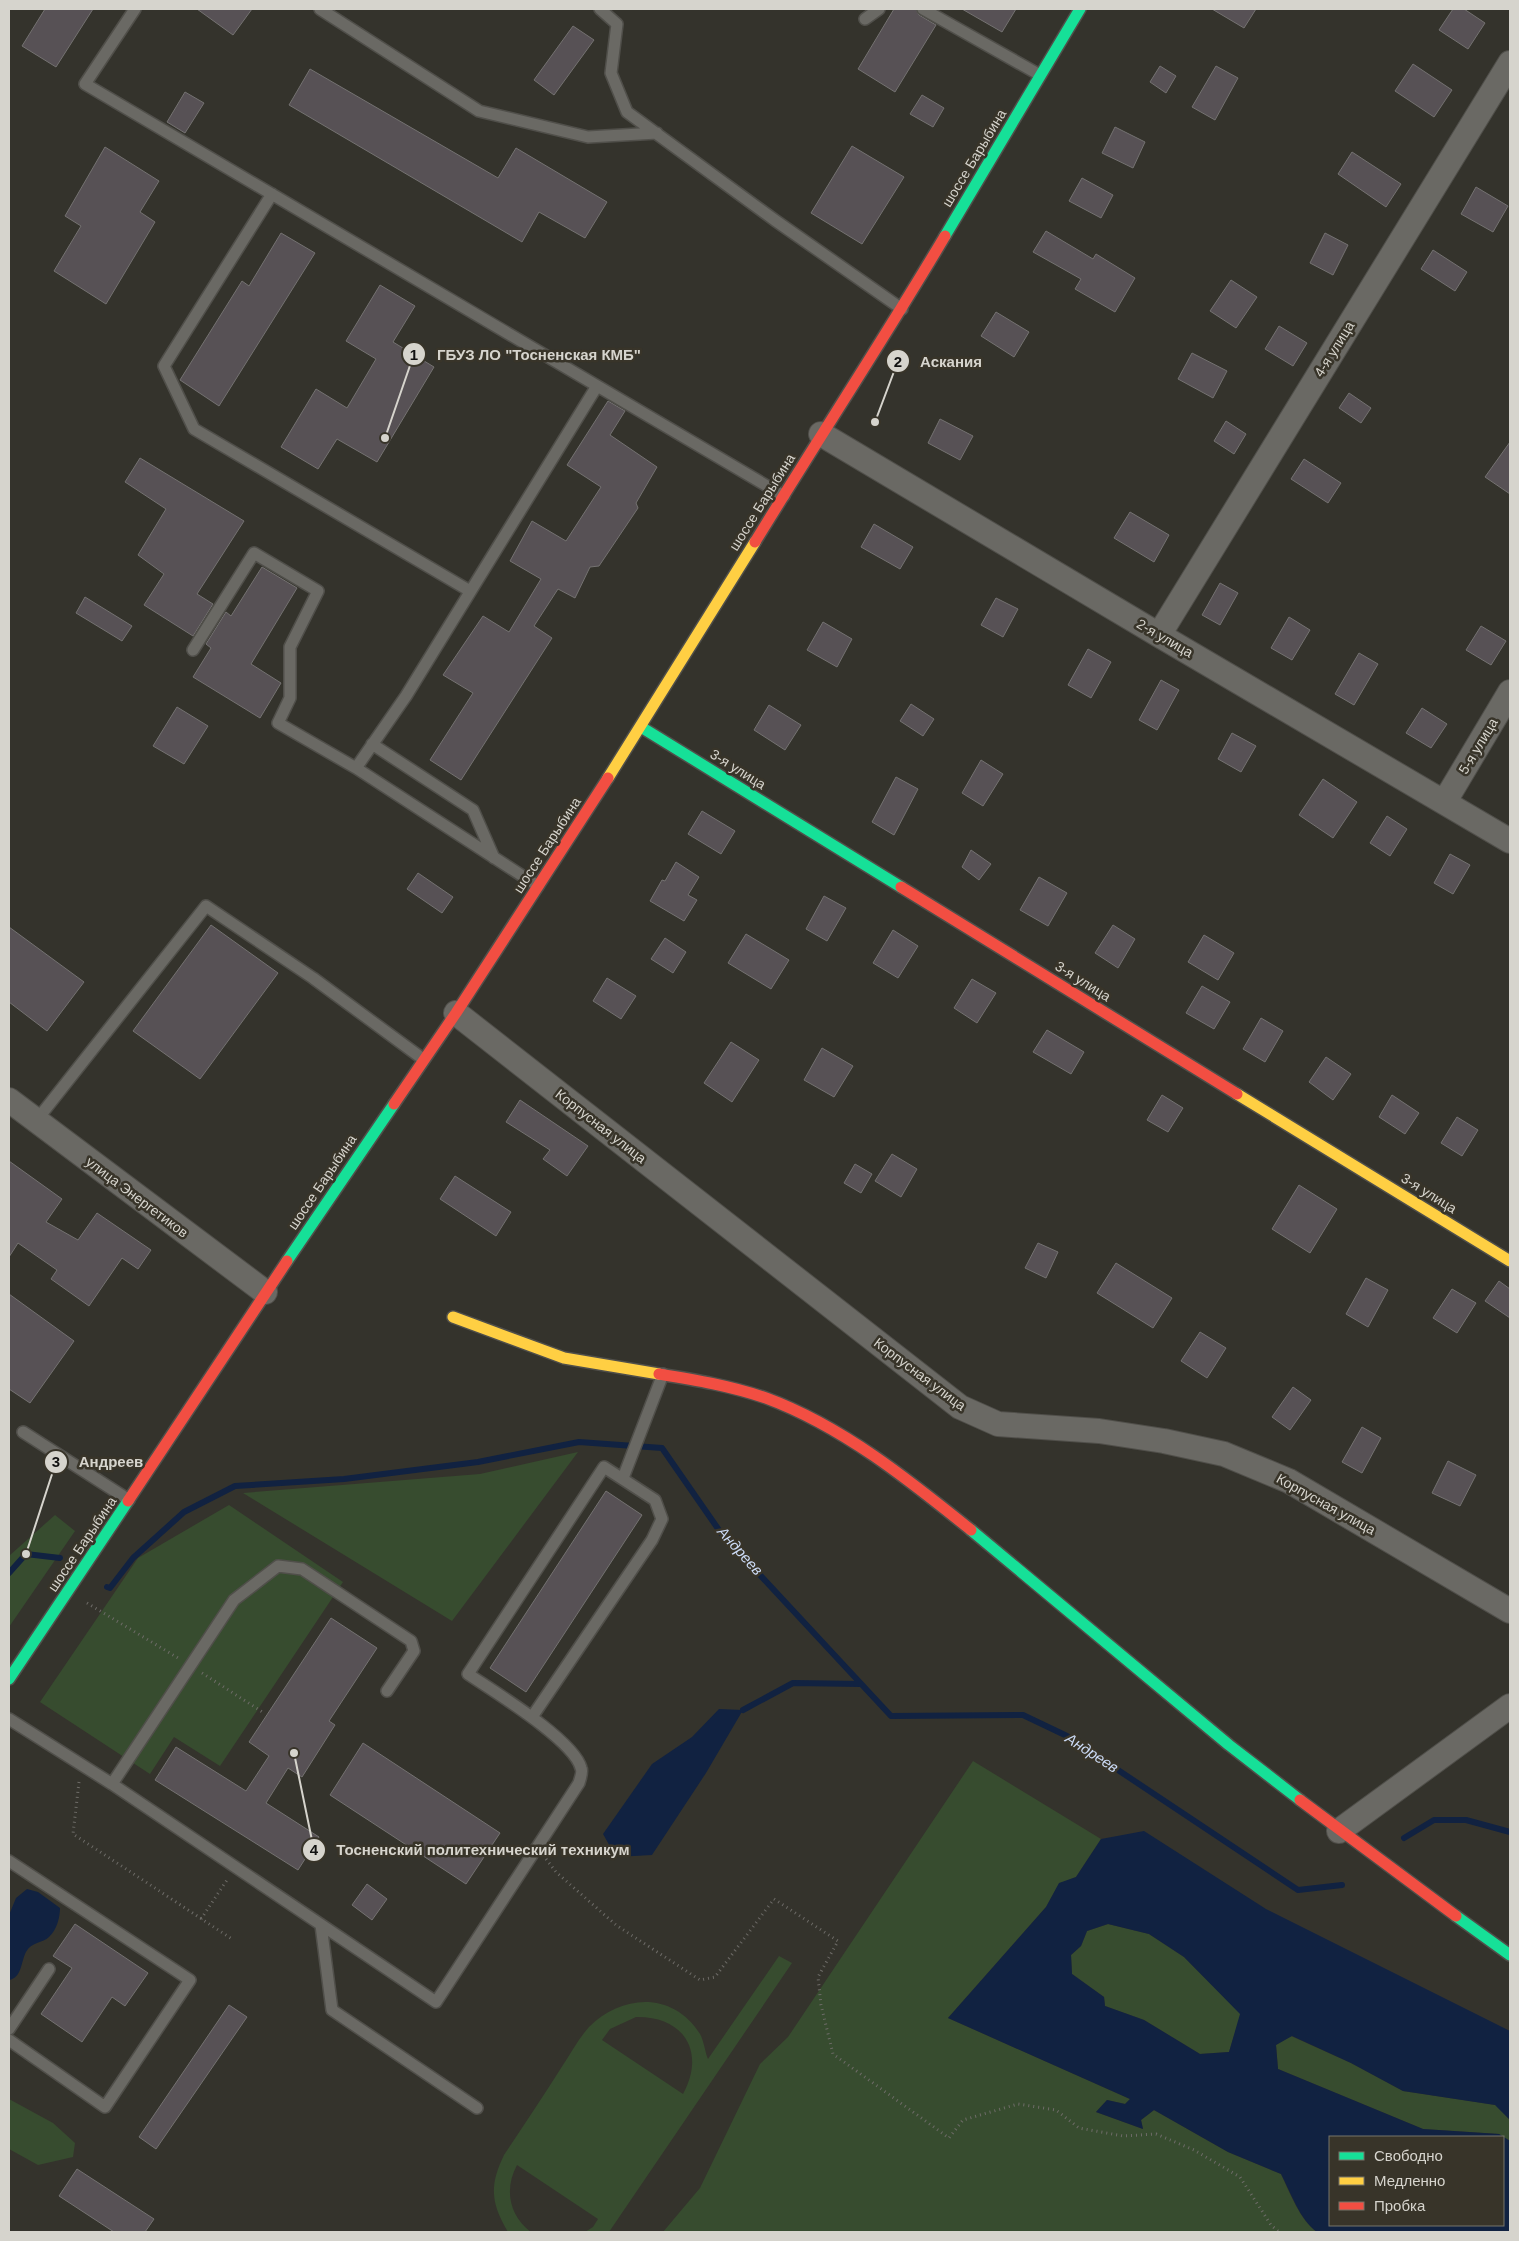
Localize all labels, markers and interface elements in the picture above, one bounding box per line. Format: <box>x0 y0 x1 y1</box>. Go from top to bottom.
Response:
street label: шоссе Барыбина <box>939 106 1010 210</box>
street label: 4-я улица <box>1311 318 1357 380</box>
callout: ГБУЗ ЛО "Тосненская КМБ" <box>402 339 651 369</box>
text: 1 <box>410 346 418 363</box>
text: ГБУЗ ЛО "Тосненская КМБ" <box>437 346 641 363</box>
callout: Аскания <box>885 346 992 376</box>
text: 2 <box>894 353 902 370</box>
text: Аскания <box>920 353 982 370</box>
street label: шоссе Барыбина <box>726 451 798 553</box>
street label: 2-я улица <box>1134 615 1196 661</box>
street label: 5-я улица <box>1455 715 1501 777</box>
street label: 3-я улица <box>707 746 769 792</box>
street label: шоссе Барыбина <box>510 794 584 896</box>
street label: 3-я улица <box>1052 958 1114 1004</box>
street label: Корпусная улица <box>552 1086 650 1166</box>
street label: шоссе Барыбина <box>284 1131 360 1232</box>
street label: улица Энергетиков <box>83 1153 191 1241</box>
street label: 3-я улица <box>1398 1170 1460 1216</box>
street label: Корпусная улица <box>871 1334 969 1414</box>
callout: Андреев <box>44 1447 153 1477</box>
text: 3 <box>52 1453 60 1470</box>
text: Андреев <box>79 1453 143 1470</box>
street label: Корпусная улица <box>1274 1470 1378 1538</box>
street label: шоссе Барыбина <box>44 1493 120 1594</box>
water label: Андреев <box>714 1522 767 1579</box>
water label: Андреев <box>1062 1729 1122 1776</box>
callout: Тосненский политехнический техникум <box>301 1835 639 1865</box>
text: 4 <box>310 1841 319 1858</box>
text: Тосненский политехнический техникум <box>336 1841 630 1858</box>
legend <box>1329 2136 1504 2226</box>
text: Свободно <box>1374 2147 1443 2164</box>
text: Медленно <box>1374 2172 1445 2189</box>
text: Пробка <box>1374 2197 1426 2214</box>

